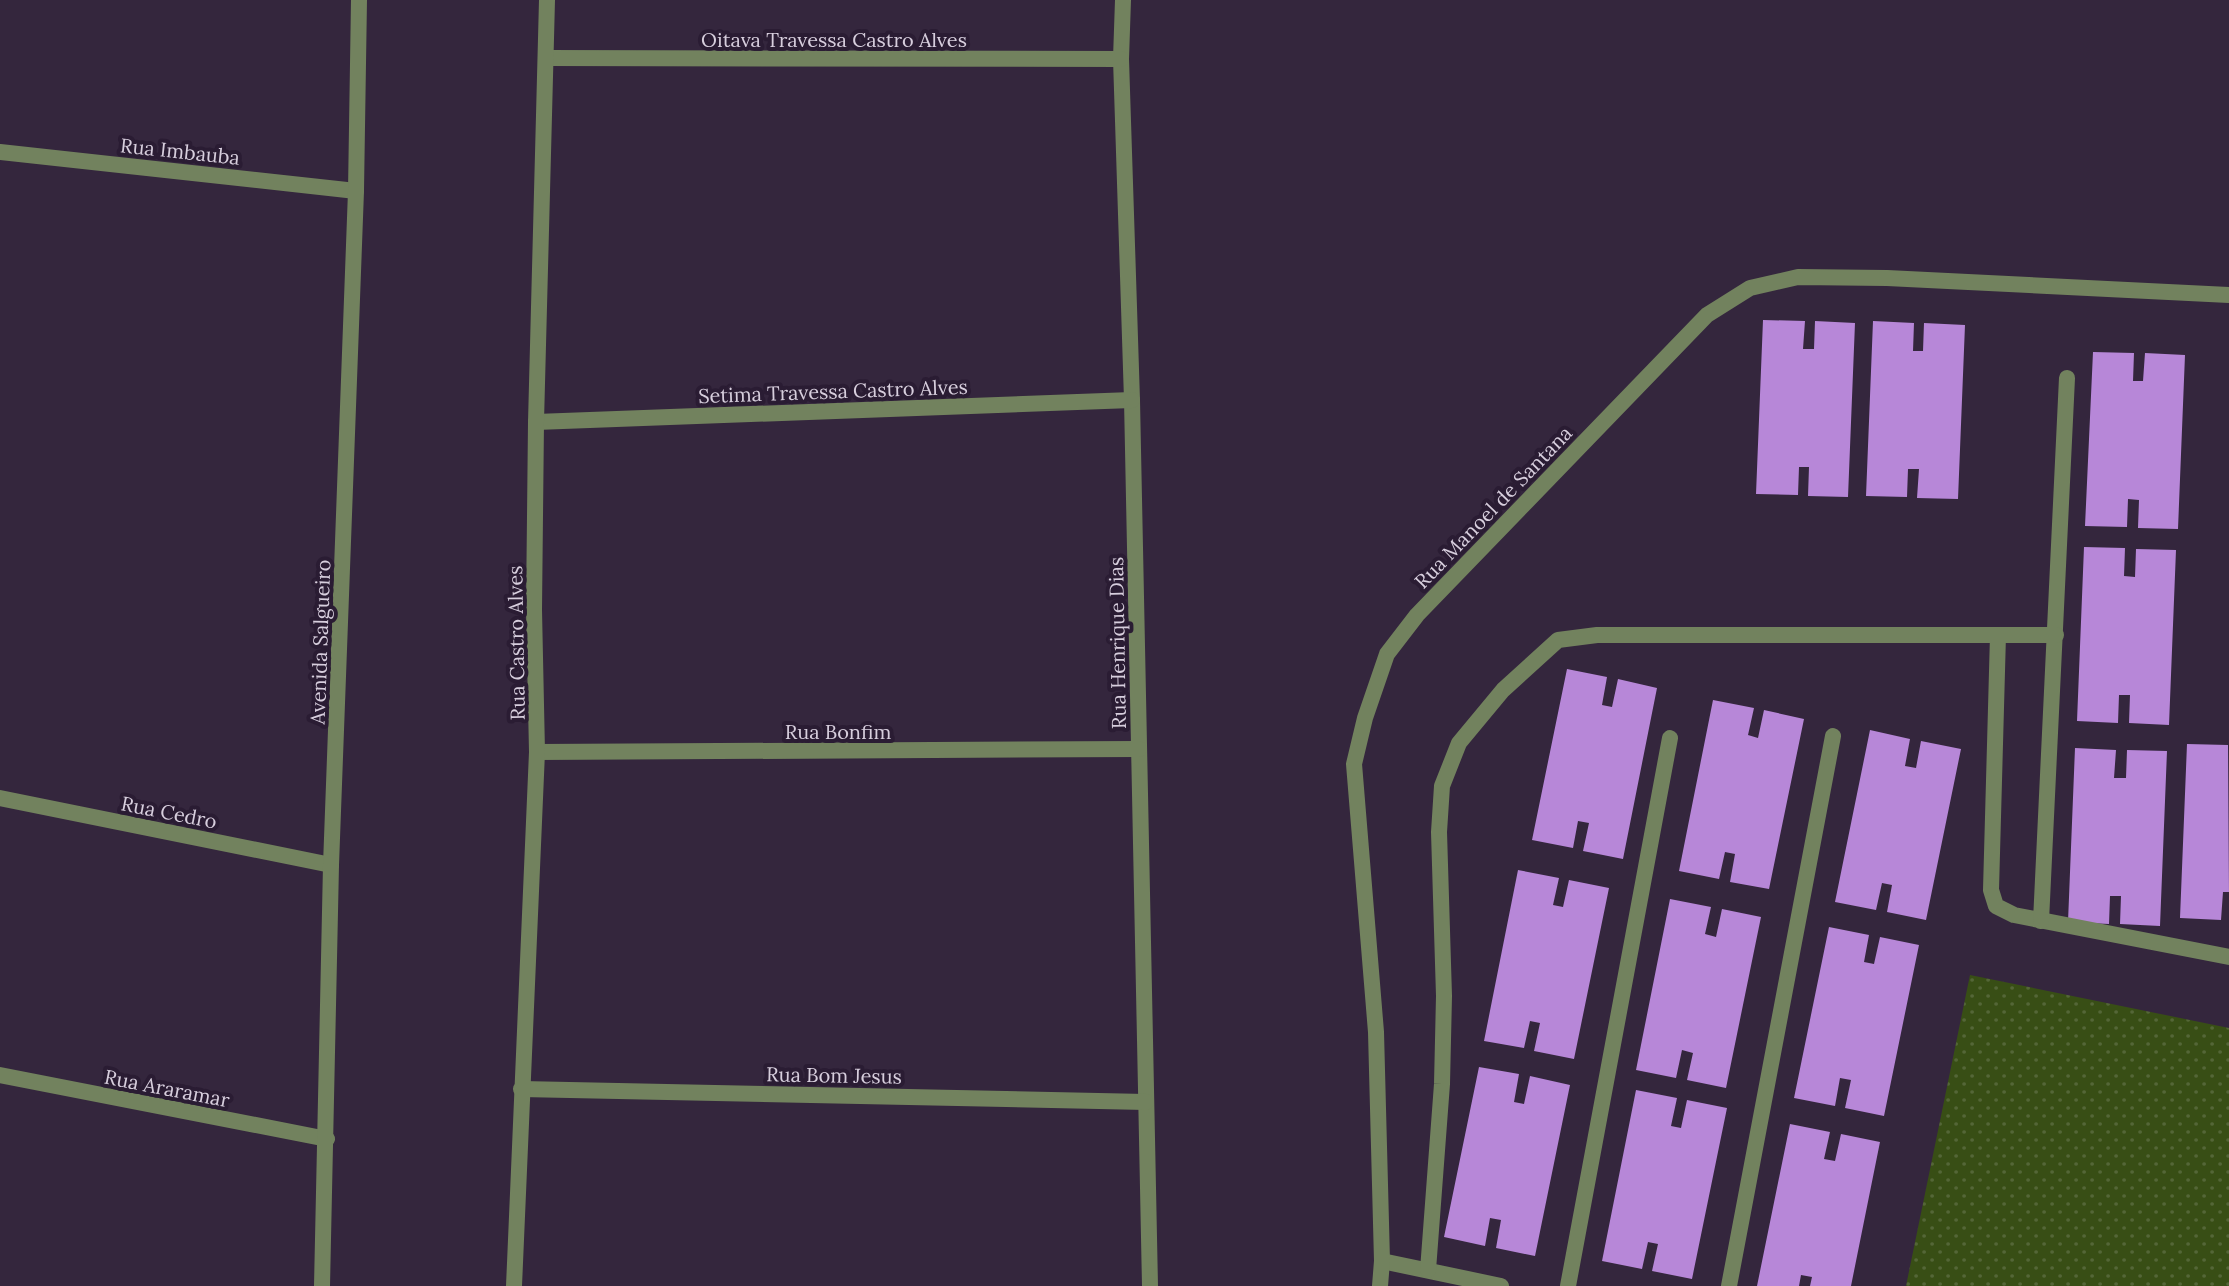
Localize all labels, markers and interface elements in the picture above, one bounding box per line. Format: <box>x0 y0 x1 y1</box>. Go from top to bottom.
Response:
street label: Oitava Travessa Castro Alves <box>701 27 967 52</box>
street label: Rua Imbauba <box>119 132 241 170</box>
street label: Setima Travessa Castro Alves <box>698 374 968 408</box>
street label: Rua Manoel de Santana <box>1409 421 1577 593</box>
street label: Rua Henrique Dias <box>1103 557 1131 729</box>
street label: Avenida Salgueiro <box>305 559 335 726</box>
street label: Rua Castro Alves <box>502 565 530 721</box>
street label: Rua Bonfim <box>785 719 891 744</box>
street label: Rua Cedro <box>119 790 219 834</box>
street label: Rua Bom Jesus <box>766 1061 902 1089</box>
street label: Rua Araramar <box>102 1064 232 1112</box>

